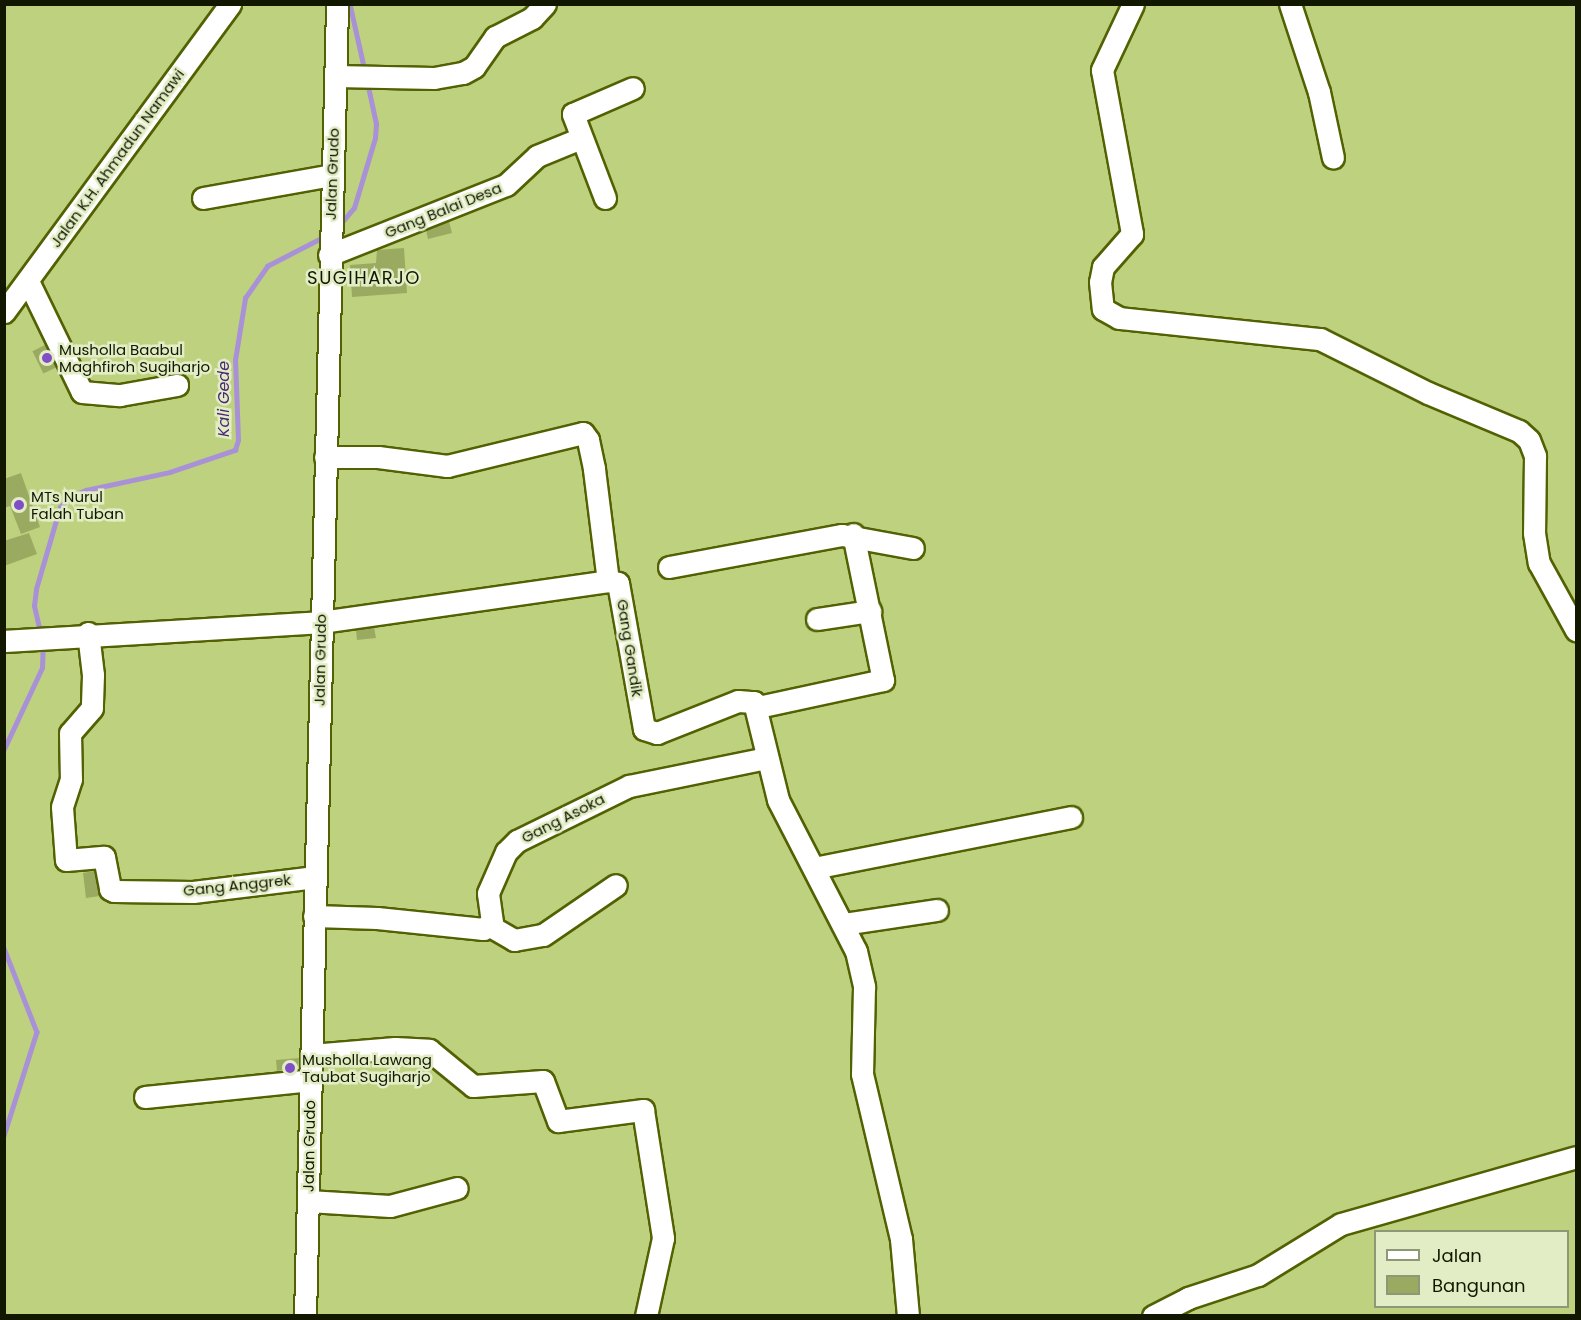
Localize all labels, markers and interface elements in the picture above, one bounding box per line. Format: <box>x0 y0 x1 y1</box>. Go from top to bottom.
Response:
street label: Jalan K.H. Ahmadun Namawi <box>46 65 188 251</box>
street label: Jalan Grudo <box>321 128 343 220</box>
street label: Gang Balai Desa <box>382 178 504 242</box>
district label: SUGIHARJO <box>307 267 421 289</box>
place label: Musholla Baabul Maghfiroh Sugiharjo <box>59 340 210 375</box>
marker: Musholla Baabul Maghfiroh Sugiharjo <box>40 351 54 365</box>
water label: Kali Gede <box>214 361 234 437</box>
place label: MTs Nurul Falah Tuban <box>31 487 124 522</box>
marker: MTs Nurul Falah Tuban <box>12 498 26 512</box>
street label: Gang Gandik <box>613 598 647 698</box>
street label: Jalan Grudo <box>310 614 330 706</box>
street label: Gang Asoka <box>518 789 608 847</box>
street label: Gang Anggrek <box>182 870 292 900</box>
place label: Musholla Lawang Taubat Sugiharjo <box>302 1050 432 1085</box>
marker: Musholla Lawang Taubat Sugiharjo <box>283 1061 297 1075</box>
street label: Jalan Grudo <box>299 1100 319 1192</box>
legend <box>1374 1230 1569 1308</box>
text: Jalan <box>1432 1243 1482 1268</box>
text: Bangunan <box>1432 1273 1526 1298</box>

